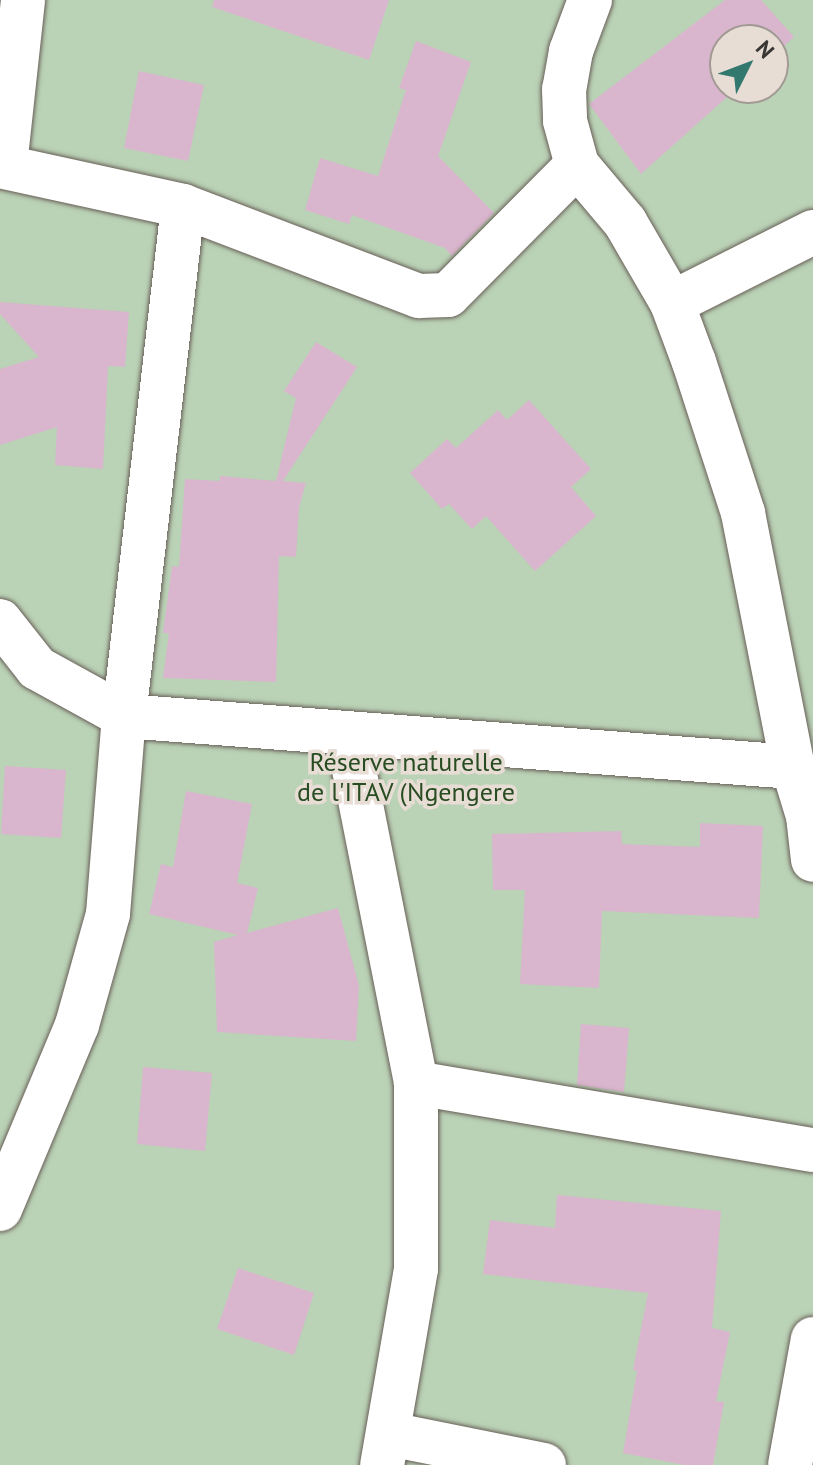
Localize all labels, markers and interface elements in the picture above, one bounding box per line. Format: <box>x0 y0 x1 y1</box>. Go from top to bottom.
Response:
north arrow <box>709 24 789 104</box>
text: N <box>750 35 781 64</box>
park label: Réserve naturelle de l'ITAV (Ngengere <box>297 746 515 808</box>

